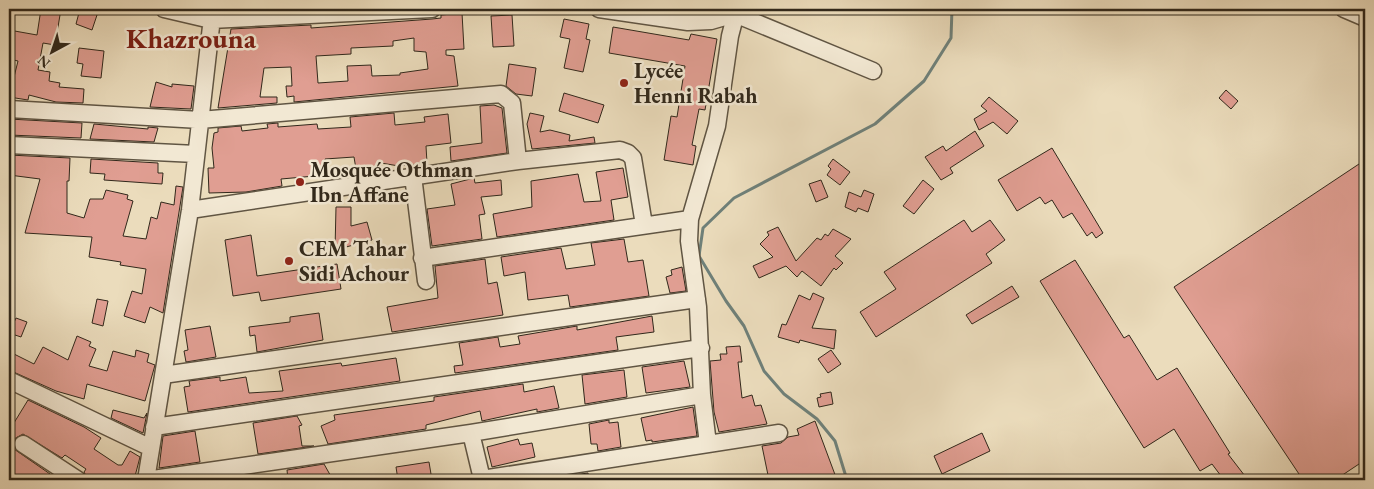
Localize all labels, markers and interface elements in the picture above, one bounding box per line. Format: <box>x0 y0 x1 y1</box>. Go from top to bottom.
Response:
district label: Khazrouna <box>126 20 257 56</box>
north arrow <box>28 28 78 78</box>
text: N <box>33 51 54 72</box>
place label: Lycée Henni Rabah <box>634 56 758 110</box>
marker: Lycée Henni Rabah <box>618 77 630 89</box>
place label: Mosquée Othman Ibn Affane <box>310 155 474 209</box>
marker: Mosquée Othman Ibn Affane <box>294 176 306 188</box>
place label: CEM Tahar Sidi Achour <box>299 234 410 288</box>
marker: CEM Tahar Sidi Achour <box>283 255 295 267</box>

